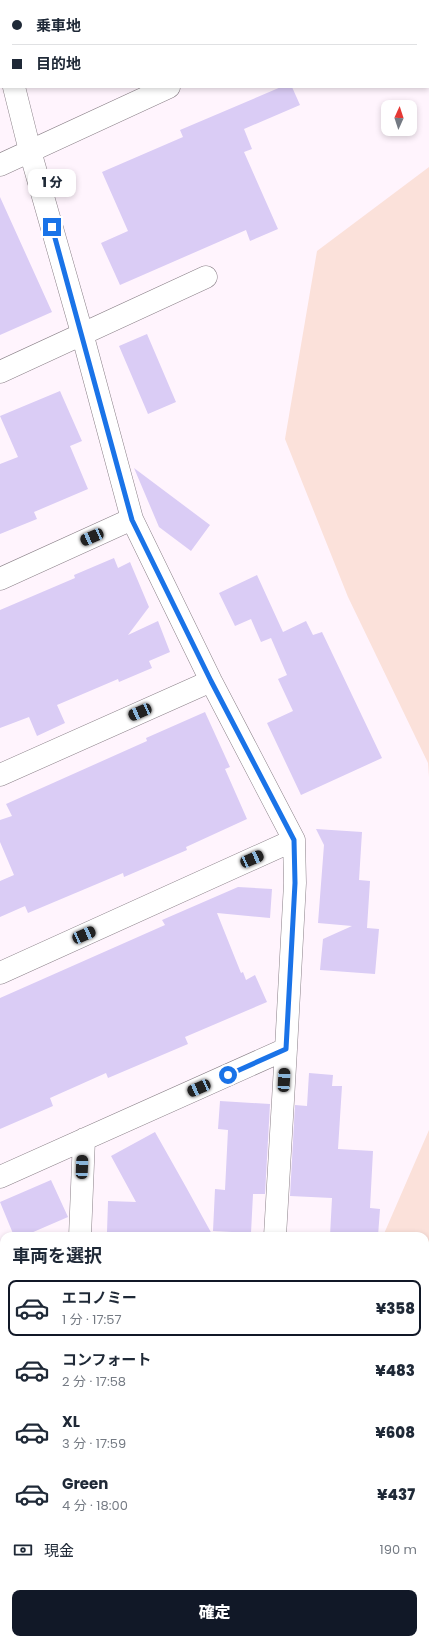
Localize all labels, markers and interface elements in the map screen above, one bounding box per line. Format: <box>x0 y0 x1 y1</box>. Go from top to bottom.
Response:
text: 乗車地 <box>36 15 81 36</box>
text: 目的地 <box>36 53 81 74</box>
north arrow <box>381 100 417 136</box>
map controls <box>381 100 417 136</box>
callout: 1 分 <box>28 169 76 197</box>
text: 1 分 <box>42 173 62 192</box>
route end <box>43 218 61 236</box>
car <box>79 527 105 547</box>
car <box>127 702 153 722</box>
car <box>239 849 265 869</box>
car <box>71 925 97 945</box>
route start <box>219 1066 237 1084</box>
car <box>277 1068 291 1092</box>
car <box>186 1078 212 1098</box>
car <box>76 1155 88 1179</box>
text: 車両を選択 <box>12 1243 102 1268</box>
text: エコノミー <box>62 1287 137 1308</box>
icon: car <box>14 1290 50 1326</box>
text: ¥358 <box>376 1298 415 1319</box>
text: 1 分 · 17:57 <box>62 1310 122 1329</box>
text: コンフォート <box>62 1349 152 1370</box>
icon: car <box>14 1352 50 1388</box>
text: ¥483 <box>375 1360 415 1381</box>
text: 2 分 · 17:58 <box>62 1372 126 1391</box>
text: XL <box>62 1411 80 1432</box>
icon: car <box>14 1414 50 1450</box>
text: ¥608 <box>375 1422 415 1443</box>
text: 3 分 · 17:59 <box>62 1434 126 1453</box>
text: Green <box>62 1473 108 1494</box>
icon: car <box>14 1476 50 1512</box>
text: ¥437 <box>377 1484 415 1505</box>
text: 4 分 · 18:00 <box>62 1496 128 1515</box>
icon: cash <box>12 1539 34 1561</box>
text: 現金 <box>44 1540 74 1561</box>
text: 190 m <box>380 1540 417 1559</box>
button: 確定 <box>12 1590 417 1636</box>

